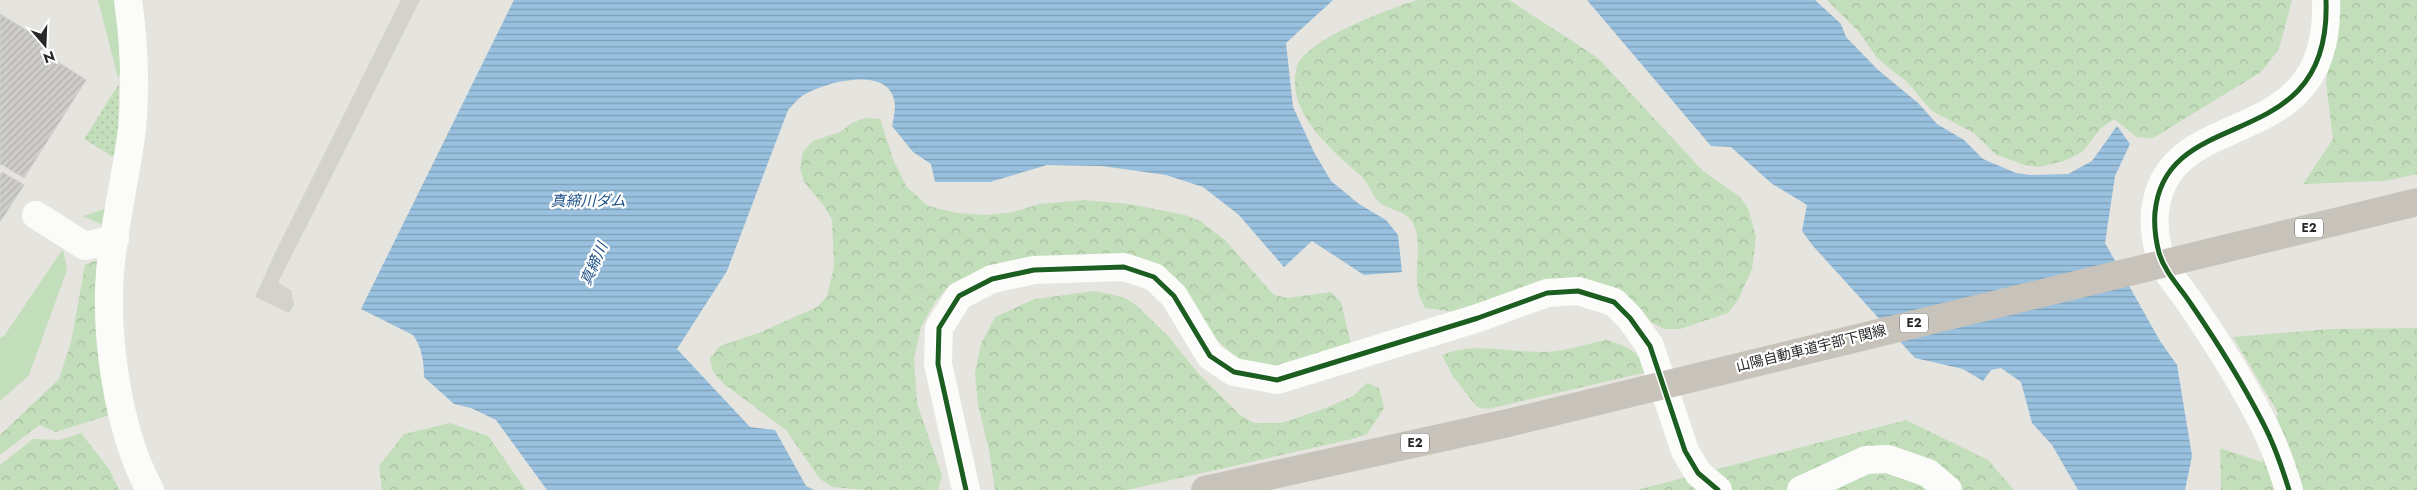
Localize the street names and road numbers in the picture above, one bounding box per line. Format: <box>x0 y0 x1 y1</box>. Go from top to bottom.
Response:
road number: E2 <box>2295 218 2323 238</box>
road number: E2 <box>1900 314 1928 332</box>
street label: 山陽自動車道宇部下関線 <box>1734 320 1888 376</box>
road number: E2 <box>1401 433 1429 452</box>

